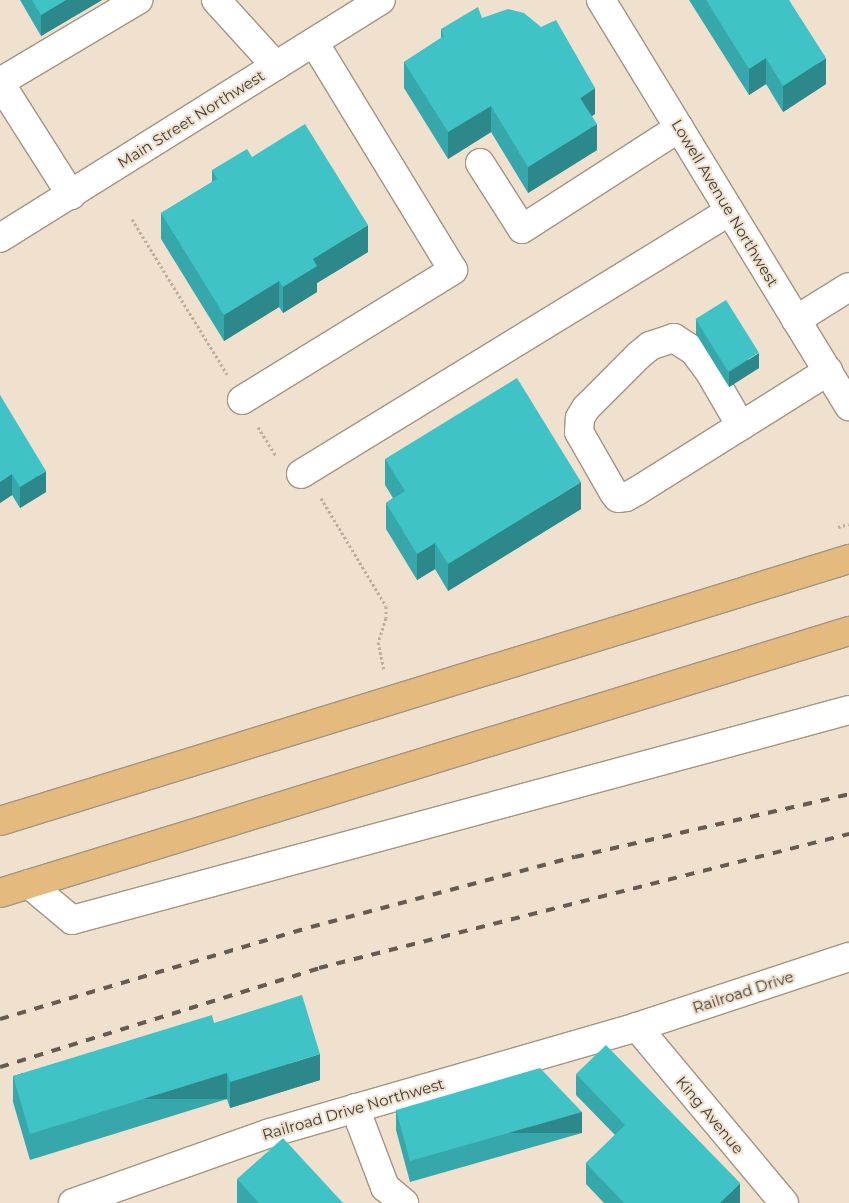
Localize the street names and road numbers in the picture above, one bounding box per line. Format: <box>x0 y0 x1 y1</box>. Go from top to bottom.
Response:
street label: Main Street Northwest <box>114 66 268 172</box>
street label: Lowell Avenue Northwest <box>668 116 782 290</box>
street label: Railroad Drive <box>690 967 796 1017</box>
street label: King Avenue <box>672 1073 748 1157</box>
street label: Railroad Drive Northwest <box>260 1074 446 1144</box>

